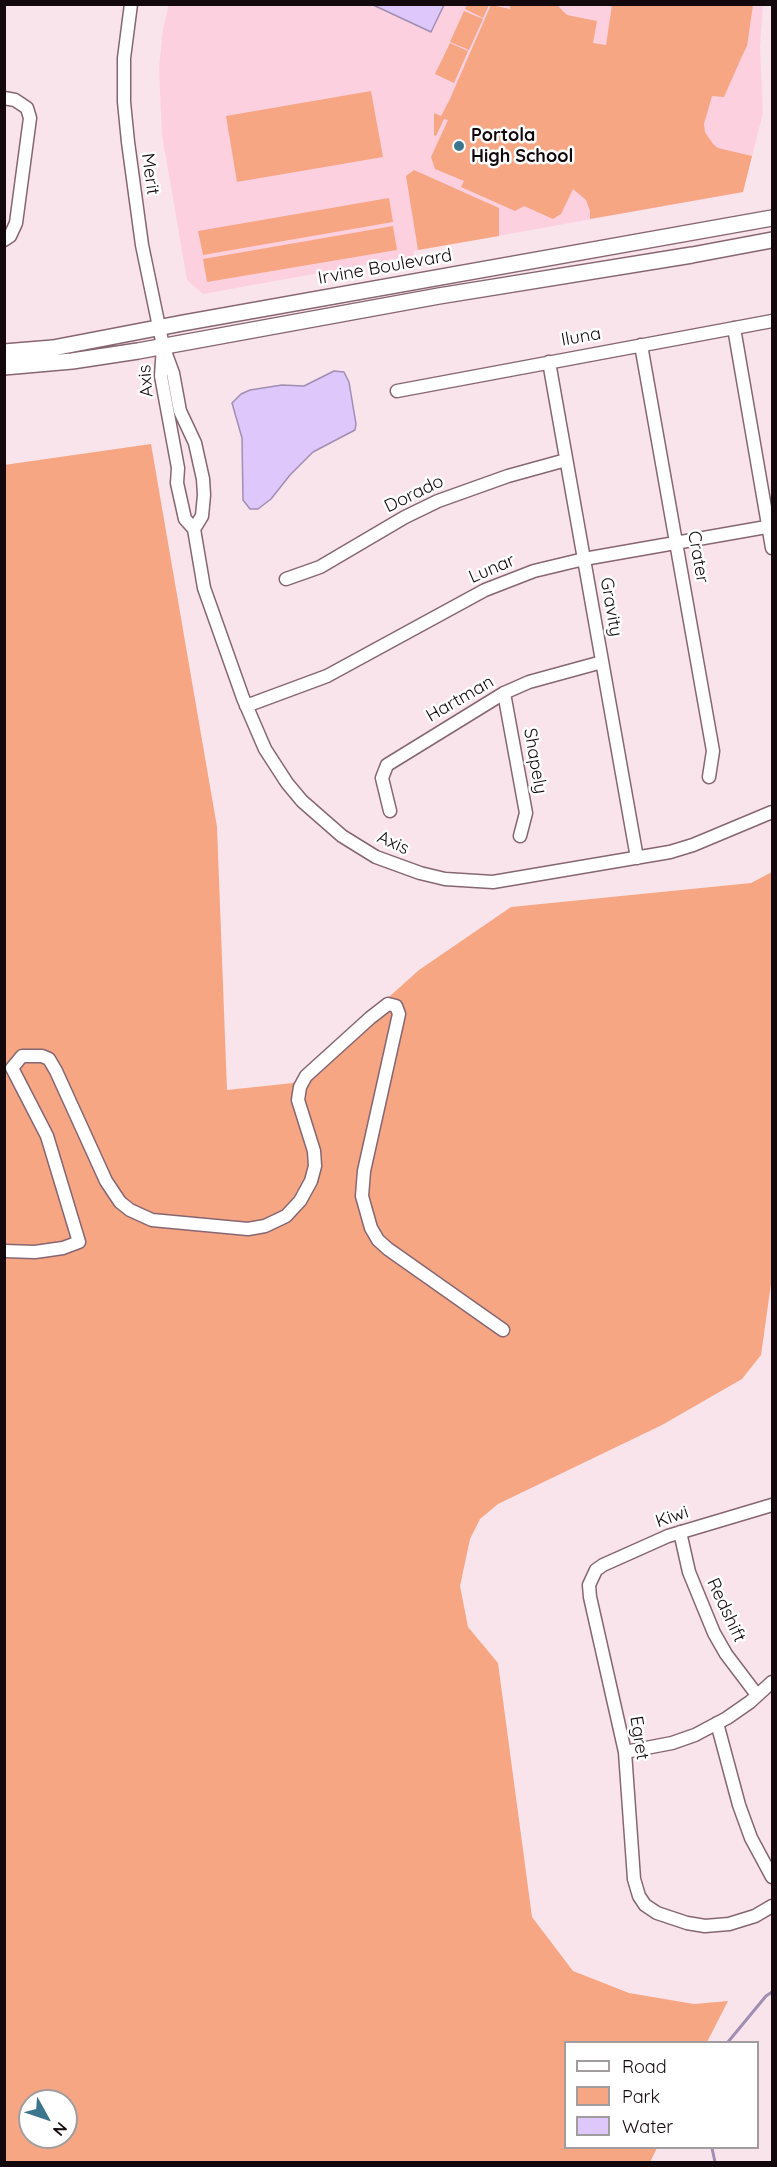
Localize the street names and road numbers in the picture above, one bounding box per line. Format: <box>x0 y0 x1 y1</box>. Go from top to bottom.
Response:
street label: Merit <box>136 152 164 196</box>
street label: Irvine Boulevard <box>316 245 454 289</box>
street label: Iluna <box>559 323 603 351</box>
street label: Axis <box>134 364 158 398</box>
street label: Dorado <box>381 470 447 518</box>
street label: Crater <box>683 529 713 585</box>
street label: Lunar <box>466 550 518 588</box>
street label: Gravity <box>595 576 627 638</box>
street label: Hartman <box>422 671 498 727</box>
street label: Shapely <box>519 726 551 796</box>
street label: Axis <box>374 826 412 860</box>
street label: Kiwi <box>653 1501 691 1533</box>
street label: Redshift <box>702 1575 750 1645</box>
street label: Egret <box>625 1715 653 1761</box>

